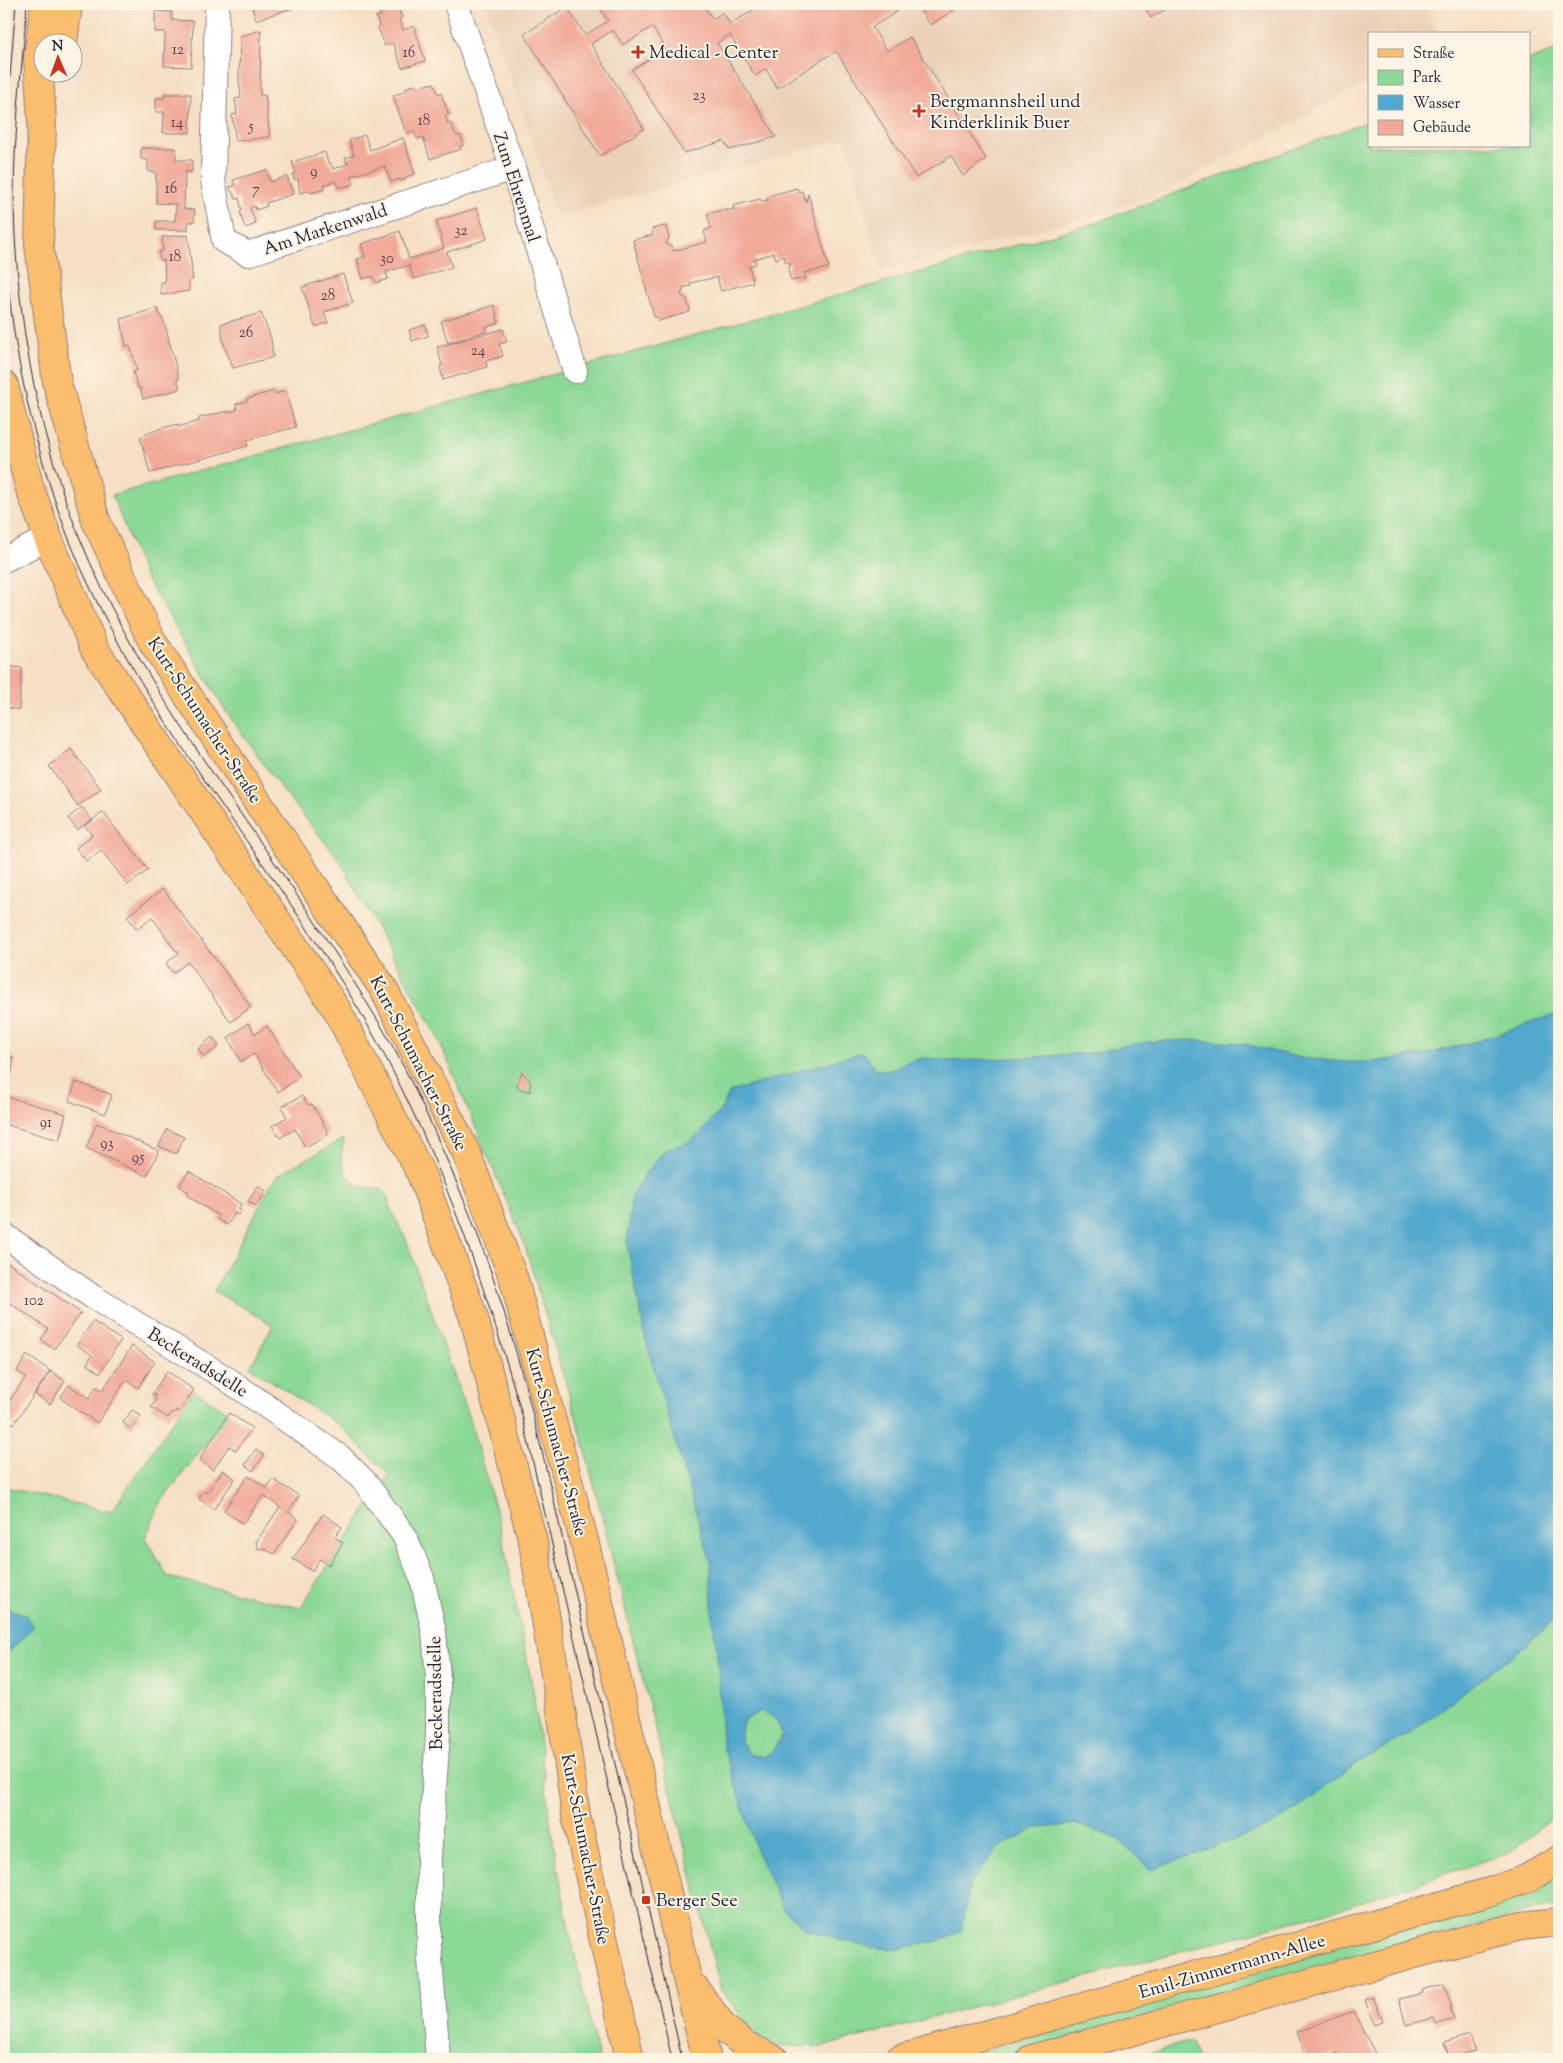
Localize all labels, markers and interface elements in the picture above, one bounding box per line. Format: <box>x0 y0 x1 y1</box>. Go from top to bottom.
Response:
north arrow <box>32 32 82 82</box>
legend <box>1368 32 1530 148</box>
text: N <box>52 37 64 57</box>
house number: 12 <box>172 40 184 61</box>
place label: Medical - Center <box>649 41 778 67</box>
house number: 16 <box>403 43 415 64</box>
text: Straße <box>1413 44 1455 65</box>
marker: Medical - Center <box>631 45 645 59</box>
text: Park <box>1413 68 1442 89</box>
house number: 23 <box>692 86 706 107</box>
place label: Bergmannsheil und Kinderklinik Buer <box>930 90 1081 137</box>
text: Wasser <box>1413 94 1460 115</box>
marker: Bergmannsheil und Kinderklinik Buer <box>912 104 926 118</box>
house number: 18 <box>418 111 430 132</box>
house number: 14 <box>171 113 184 134</box>
house number: 5 <box>247 117 254 138</box>
text: Gebäude <box>1413 118 1471 139</box>
street label: Zum Ehrenmal <box>485 129 545 246</box>
house number: 9 <box>310 162 318 183</box>
house number: 16 <box>165 179 177 200</box>
house number: 7 <box>252 180 260 201</box>
street label: Am Markenwald <box>260 199 391 263</box>
house number: 32 <box>454 221 468 242</box>
house number: 18 <box>169 247 181 268</box>
house number: 30 <box>380 249 394 270</box>
house number: 28 <box>321 286 335 307</box>
house number: 26 <box>239 323 253 344</box>
house number: 24 <box>471 341 486 362</box>
street label: Kurt-Schumacher-Straße <box>140 633 267 809</box>
street label: Kurt-Schumacher-Straße <box>362 972 473 1156</box>
house number: 91 <box>40 1113 52 1134</box>
house number: 93 <box>100 1134 114 1155</box>
house number: 95 <box>132 1148 144 1169</box>
house number: 102 <box>24 1291 44 1312</box>
street label: Beckeradsdelle <box>142 1322 252 1405</box>
street label: Kurt-Schumacher-Straße <box>517 1346 593 1539</box>
street label: Beckeradsdelle <box>423 1636 451 1750</box>
street label: Kurt-Schumacher-Straße <box>553 1752 615 1947</box>
place label: Berger See <box>656 1889 738 1915</box>
marker: Berger See <box>640 1894 652 1906</box>
street label: Emil-Zimmermann-Allee <box>1136 1929 1329 2007</box>

